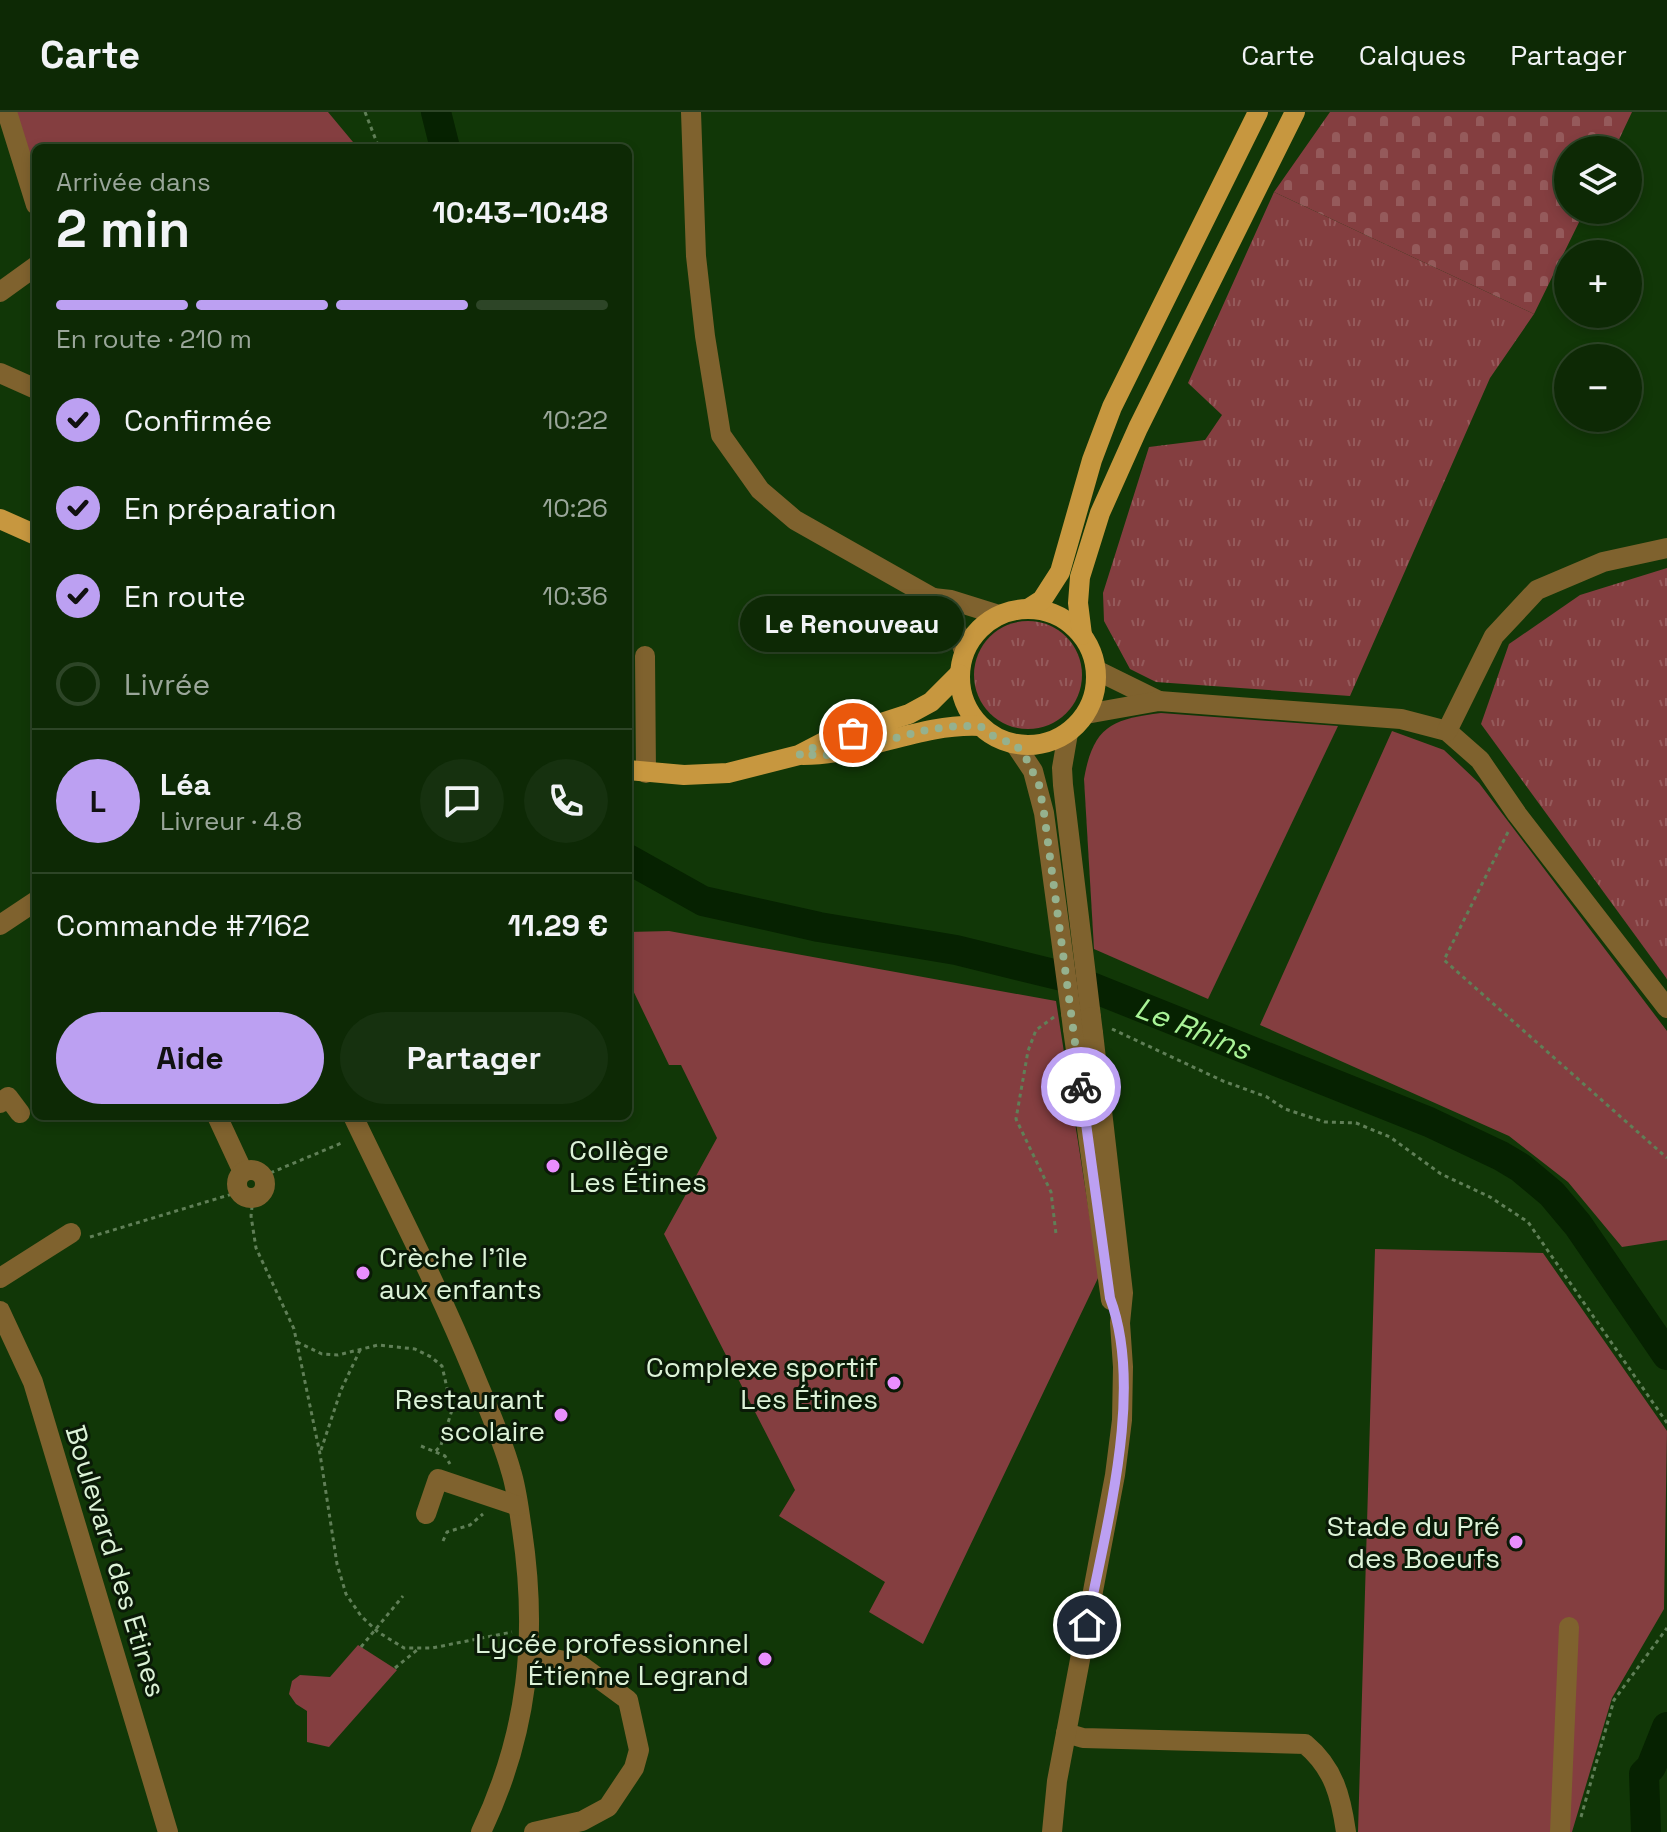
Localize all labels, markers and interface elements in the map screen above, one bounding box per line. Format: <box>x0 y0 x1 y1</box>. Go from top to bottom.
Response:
text: Carte <box>40 31 140 79</box>
text: Carte <box>1241 37 1315 73</box>
text: Calques <box>1359 37 1466 73</box>
text: Partager <box>1510 37 1627 73</box>
map controls <box>1554 136 1642 432</box>
button: layers <box>1554 136 1642 224</box>
text: Arrivée dans <box>56 165 211 199</box>
text: 10:43–10:48 <box>432 193 608 232</box>
text: 2 min <box>56 196 190 262</box>
button: + <box>1554 240 1642 328</box>
text: En route · 210 m <box>56 322 252 356</box>
button: − <box>1554 344 1642 432</box>
icon: check <box>56 398 100 442</box>
text: Confirmée <box>124 401 272 440</box>
text: 10:22 <box>543 403 608 437</box>
icon: check <box>56 486 100 530</box>
text: En préparation <box>124 489 337 528</box>
text: 10:26 <box>542 491 608 525</box>
icon: check <box>56 574 100 618</box>
text: En route <box>124 577 246 616</box>
text: 10:36 <box>542 579 608 613</box>
callout: Le Renouveau <box>741 597 965 653</box>
text: Le Renouveau <box>765 607 939 641</box>
text: Livrée <box>124 665 210 704</box>
pin <box>819 699 887 767</box>
icon: bag <box>831 711 875 755</box>
button: chat <box>420 759 504 843</box>
button: phone <box>524 759 608 843</box>
text: Léa <box>160 765 211 804</box>
text: L <box>90 782 106 821</box>
text: Livreur · 4.8 <box>160 804 302 838</box>
text: Commande #7162 <box>56 906 310 945</box>
text: 11.29 € <box>508 906 608 945</box>
water label: Le Rhins <box>1130 987 1258 1069</box>
button: Aide <box>56 1012 324 1104</box>
button: Partager <box>340 1012 608 1104</box>
courier <box>1041 1047 1121 1127</box>
icon: bike <box>1059 1065 1103 1109</box>
place label: Collège Les Étines <box>569 1132 707 1200</box>
marker: Collège Les Étines <box>544 1157 562 1175</box>
place label: Crèche l'île aux enfants <box>379 1239 542 1307</box>
marker: Crèche l'île aux enfants <box>354 1264 372 1282</box>
place label: Complexe sportif Les Étines <box>646 1349 878 1417</box>
marker: Complexe sportif Les Étines <box>885 1374 903 1392</box>
place label: Restaurant scolaire <box>395 1381 545 1449</box>
marker: Restaurant scolaire <box>552 1406 570 1424</box>
street label: Boulevard des Etines <box>58 1421 174 1701</box>
place label: Stade du Pré des Boeufs <box>1327 1508 1500 1576</box>
marker: Stade du Pré des Boeufs <box>1507 1533 1525 1551</box>
pin <box>1053 1591 1121 1659</box>
icon: home <box>1065 1603 1109 1647</box>
place label: Lycée professionnel Étienne Legrand <box>475 1625 749 1693</box>
marker: Lycée professionnel Étienne Legrand <box>756 1650 774 1668</box>

